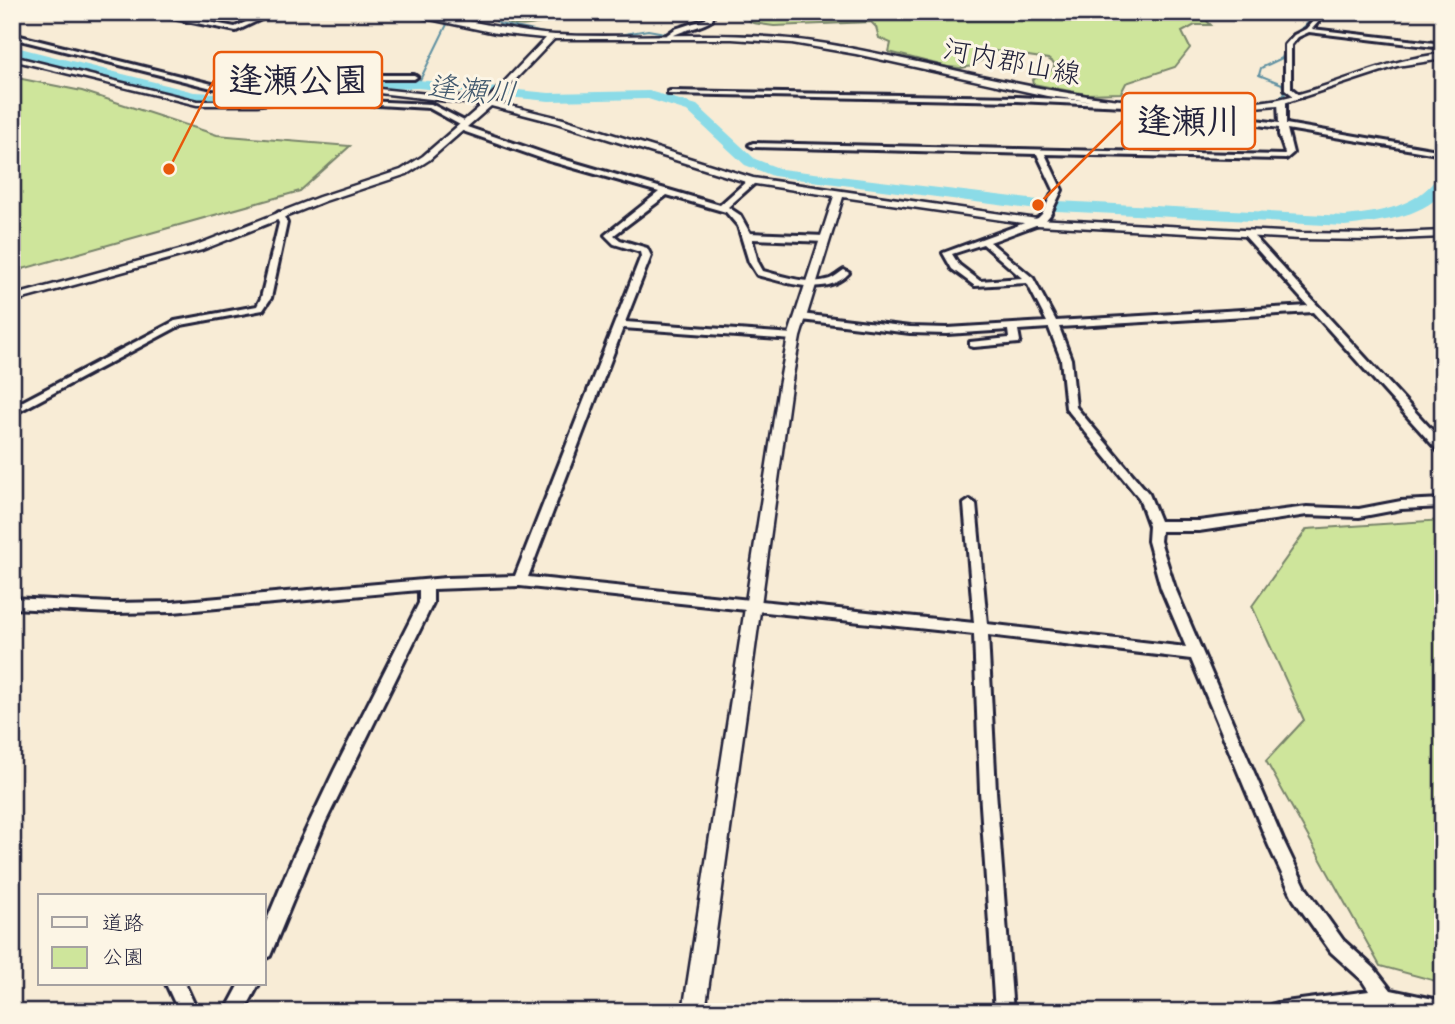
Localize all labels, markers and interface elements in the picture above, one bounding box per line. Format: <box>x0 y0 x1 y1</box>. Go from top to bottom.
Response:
street label: 河内郡山線 <box>940 31 1084 92</box>
callout: 逢瀬公園 <box>214 52 382 108</box>
text: 逢瀬公園 <box>228 58 368 103</box>
water label: 逢瀬川 <box>426 67 518 113</box>
callout: 逢瀬川 <box>1122 93 1255 149</box>
text: 逢瀬川 <box>1136 99 1242 144</box>
legend <box>38 894 266 986</box>
text: 道路 <box>102 910 144 936</box>
text: 公園 <box>102 944 144 970</box>

